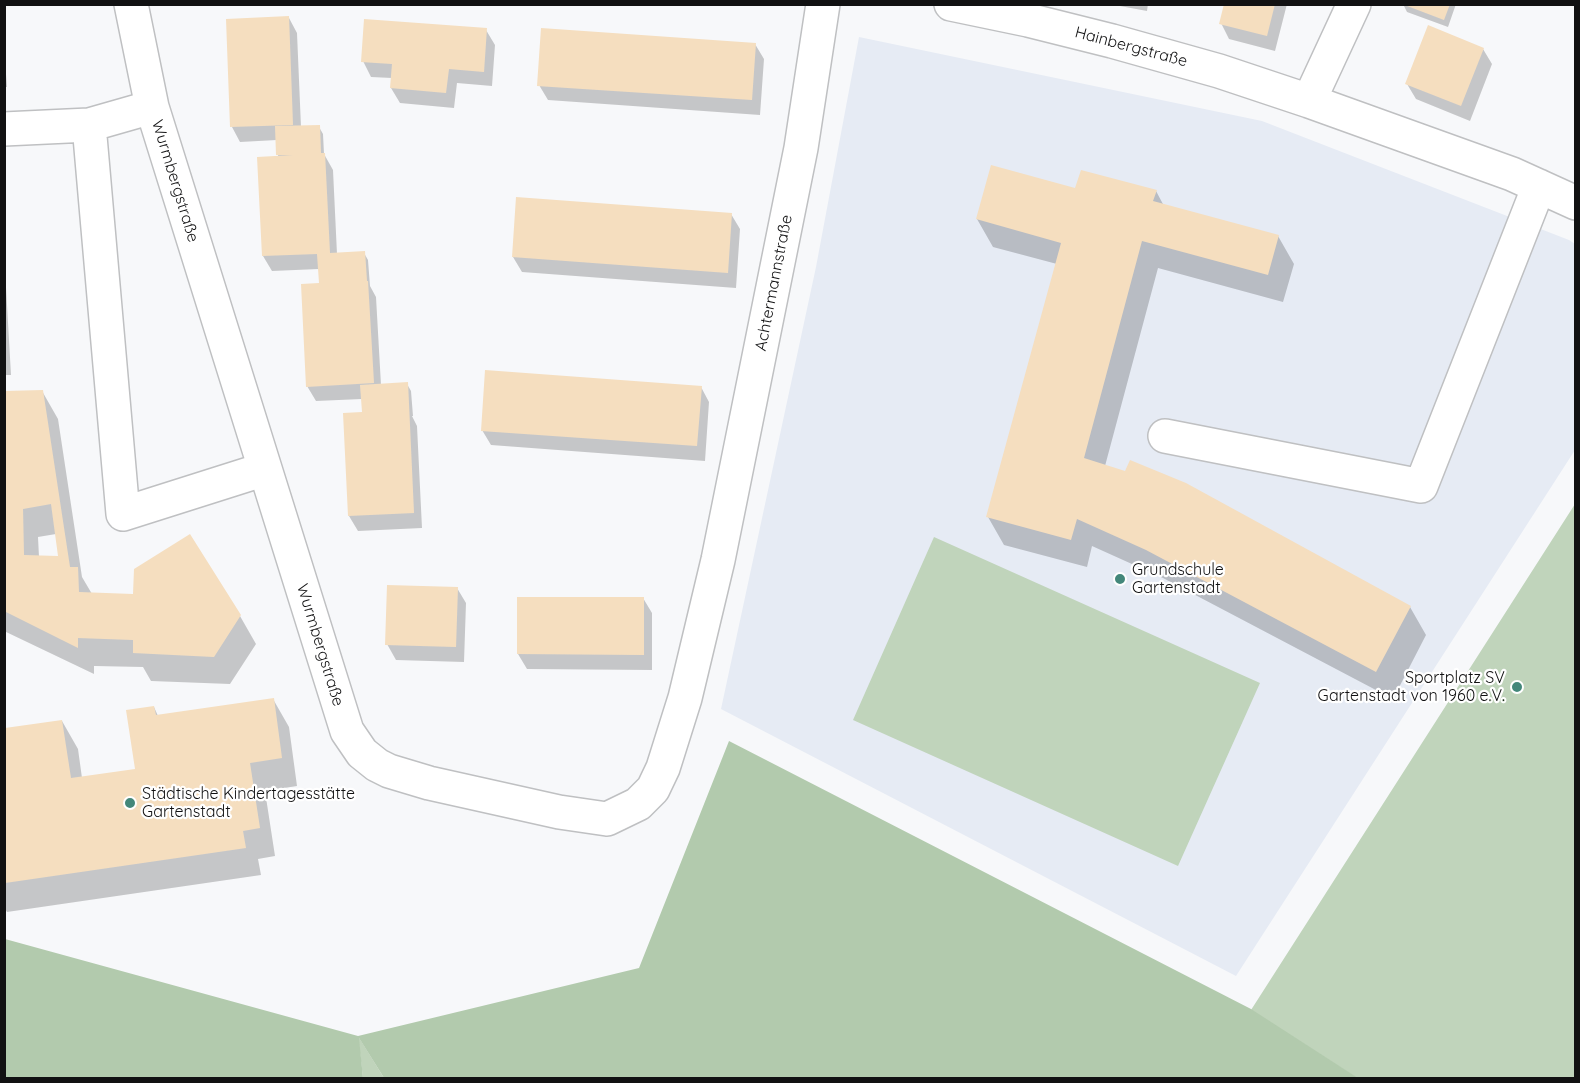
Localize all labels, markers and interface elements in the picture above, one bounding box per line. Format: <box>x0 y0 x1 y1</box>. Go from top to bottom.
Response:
street label: Hainbergstraße <box>1073 23 1189 71</box>
street label: Wurmbergstraße <box>147 117 203 245</box>
street label: Achtermannstraße <box>751 213 797 353</box>
place label: Grundschule Gartenstadt <box>1132 560 1224 598</box>
marker: Grundschule Gartenstadt <box>1113 572 1127 586</box>
street label: Wurmbergstraße <box>292 581 348 709</box>
place label: Sportplatz SV Gartenstadt von 1960 e.V. <box>1318 668 1505 706</box>
marker: Sportplatz SV Gartenstadt von 1960 e.V. <box>1510 680 1524 694</box>
place label: Städtische Kindertagesstätte Gartenstadt <box>142 784 355 822</box>
marker: Städtische Kindertagesstätte Gartenstadt <box>123 796 137 810</box>

